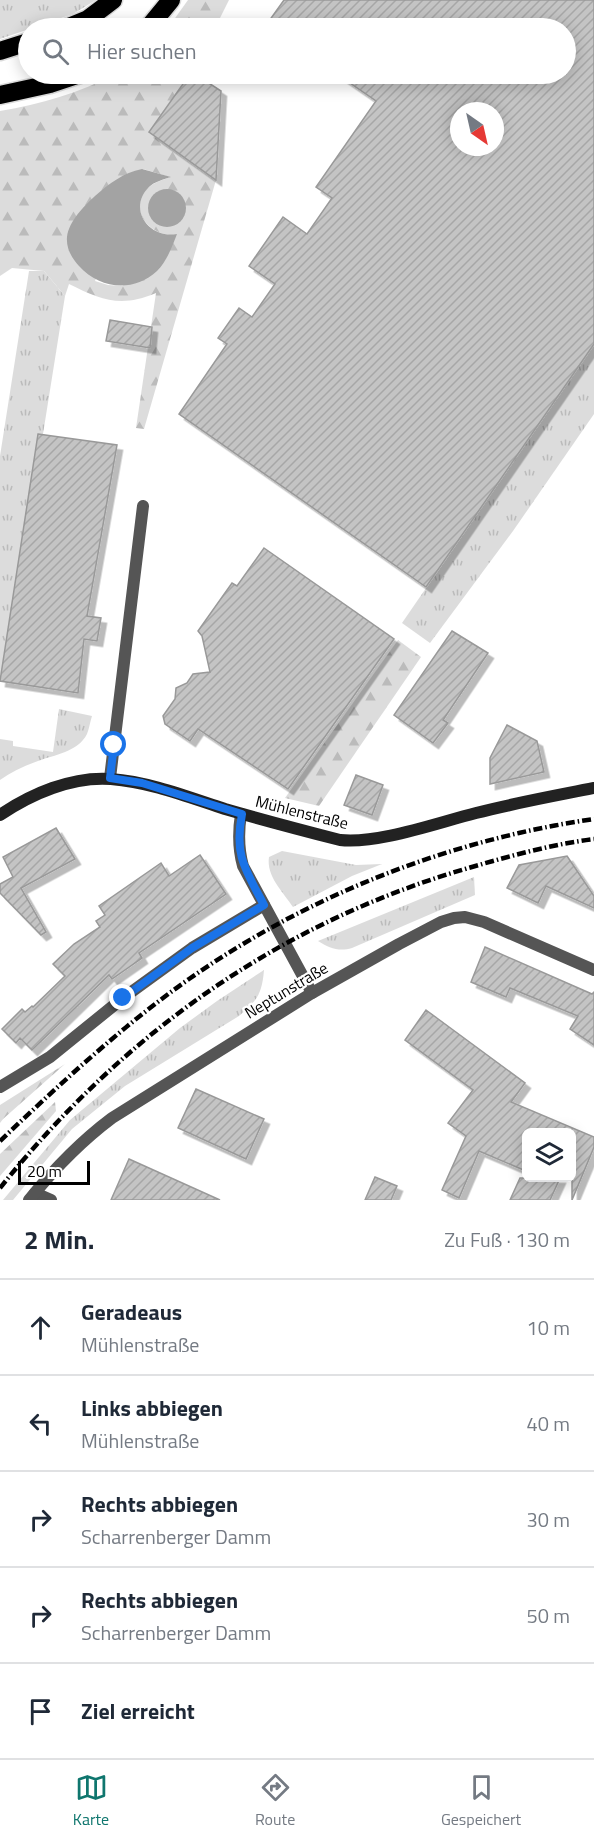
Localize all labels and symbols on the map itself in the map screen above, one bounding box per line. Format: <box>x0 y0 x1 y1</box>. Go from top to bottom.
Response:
north arrow <box>450 102 504 156</box>
route start <box>100 731 126 757</box>
street label: Mühlenstraße <box>253 789 351 835</box>
street label: Neptunstraße <box>240 956 332 1024</box>
route end <box>109 984 135 1010</box>
scale bar <box>18 1158 90 1186</box>

